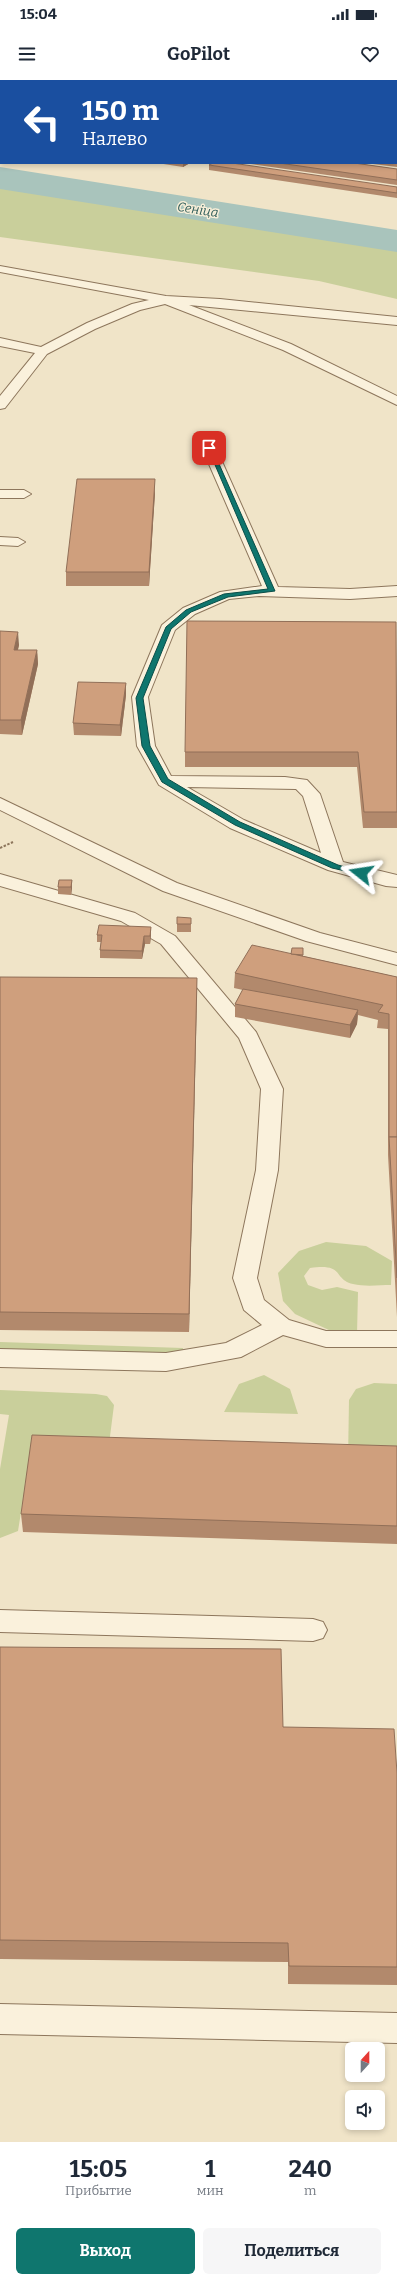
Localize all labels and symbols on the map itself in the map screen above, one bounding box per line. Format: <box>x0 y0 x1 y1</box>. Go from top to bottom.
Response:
water label: Сеніца <box>176 199 220 220</box>
pin <box>192 431 226 465</box>
position arrow <box>340 852 382 894</box>
north arrow <box>345 2042 385 2082</box>

